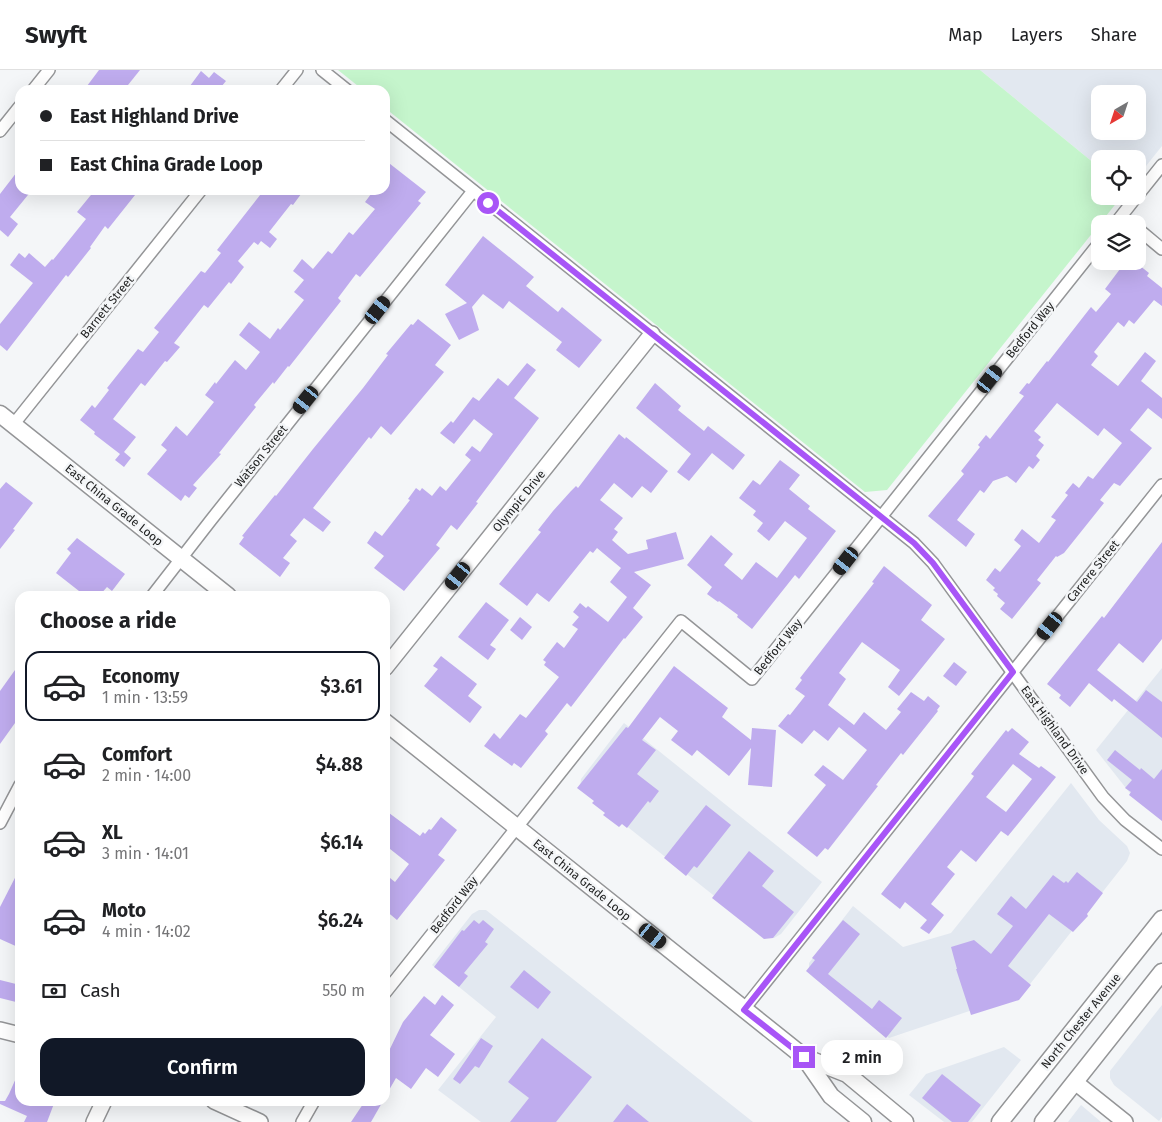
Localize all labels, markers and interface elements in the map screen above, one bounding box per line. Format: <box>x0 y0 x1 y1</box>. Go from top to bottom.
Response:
text: Swyft <box>25 21 87 49</box>
text: Map <box>948 24 983 46</box>
text: Layers <box>1011 24 1063 46</box>
text: Share <box>1091 24 1137 46</box>
north arrow <box>1091 85 1146 140</box>
map controls <box>1091 85 1146 270</box>
text: East Highland Drive <box>70 105 239 128</box>
button: locate <box>1091 150 1146 205</box>
text: East China Grade Loop <box>70 153 263 176</box>
route start <box>477 192 499 214</box>
button: layers <box>1091 215 1146 270</box>
street label: Barnett Street <box>78 272 137 341</box>
car <box>362 294 393 326</box>
street label: Bedford Way <box>1003 299 1057 361</box>
car <box>974 363 1005 395</box>
car <box>290 384 321 416</box>
street label: Watson Street <box>232 422 291 490</box>
street label: East China Grade Loop <box>62 461 166 549</box>
street label: Olympic Drive <box>490 467 548 535</box>
street label: Carrere Street <box>1064 537 1122 605</box>
car <box>830 545 861 577</box>
car <box>442 560 473 592</box>
text: Choose a ride <box>40 607 176 634</box>
car <box>1034 610 1065 642</box>
street label: Bedford Way <box>751 616 805 678</box>
icon: car <box>42 664 87 709</box>
text: Economy <box>102 665 179 688</box>
text: $3.61 <box>320 675 363 698</box>
street label: East Highland Drive <box>1018 683 1092 777</box>
text: 1 min · 13:59 <box>102 688 188 707</box>
icon: car <box>42 742 87 787</box>
text: Comfort <box>102 743 172 766</box>
text: $4.88 <box>316 753 363 776</box>
text: 2 min · 14:00 <box>102 766 191 785</box>
icon: car <box>42 820 87 865</box>
text: XL <box>102 821 123 844</box>
text: $6.14 <box>320 831 363 854</box>
street label: East China Grade Loop <box>530 836 634 924</box>
text: 3 min · 14:01 <box>102 844 189 863</box>
street label: Bedford Way <box>427 874 481 936</box>
icon: car <box>42 898 87 943</box>
text: Moto <box>102 899 146 922</box>
text: $6.24 <box>318 909 363 932</box>
car <box>636 921 669 951</box>
text: 4 min · 14:02 <box>102 922 191 941</box>
street label: North Chester Avenue <box>1038 971 1124 1071</box>
icon: cash <box>40 977 68 1005</box>
text: Cash <box>80 979 121 1002</box>
text: 550 m <box>322 981 365 1000</box>
button: Confirm <box>40 1038 365 1096</box>
callout: 2 min <box>822 1040 904 1074</box>
route end <box>793 1046 815 1068</box>
text: 2 min <box>842 1048 882 1067</box>

